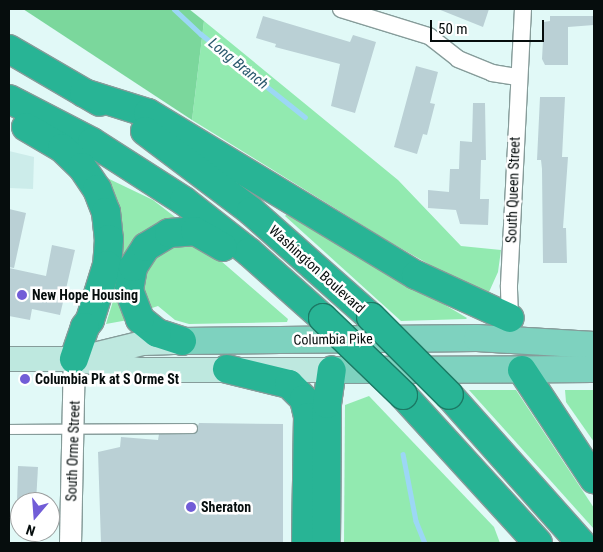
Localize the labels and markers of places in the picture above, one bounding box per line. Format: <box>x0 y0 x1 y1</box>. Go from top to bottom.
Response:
place label: New Hope Housing <box>32 287 138 303</box>
marker: New Hope Housing <box>16 289 28 301</box>
place label: Columbia Pk at S Orme St <box>35 371 179 387</box>
marker: Columbia Pk at S Orme St <box>19 373 31 385</box>
place label: Sheraton <box>201 499 251 515</box>
marker: Sheraton <box>185 501 197 513</box>

